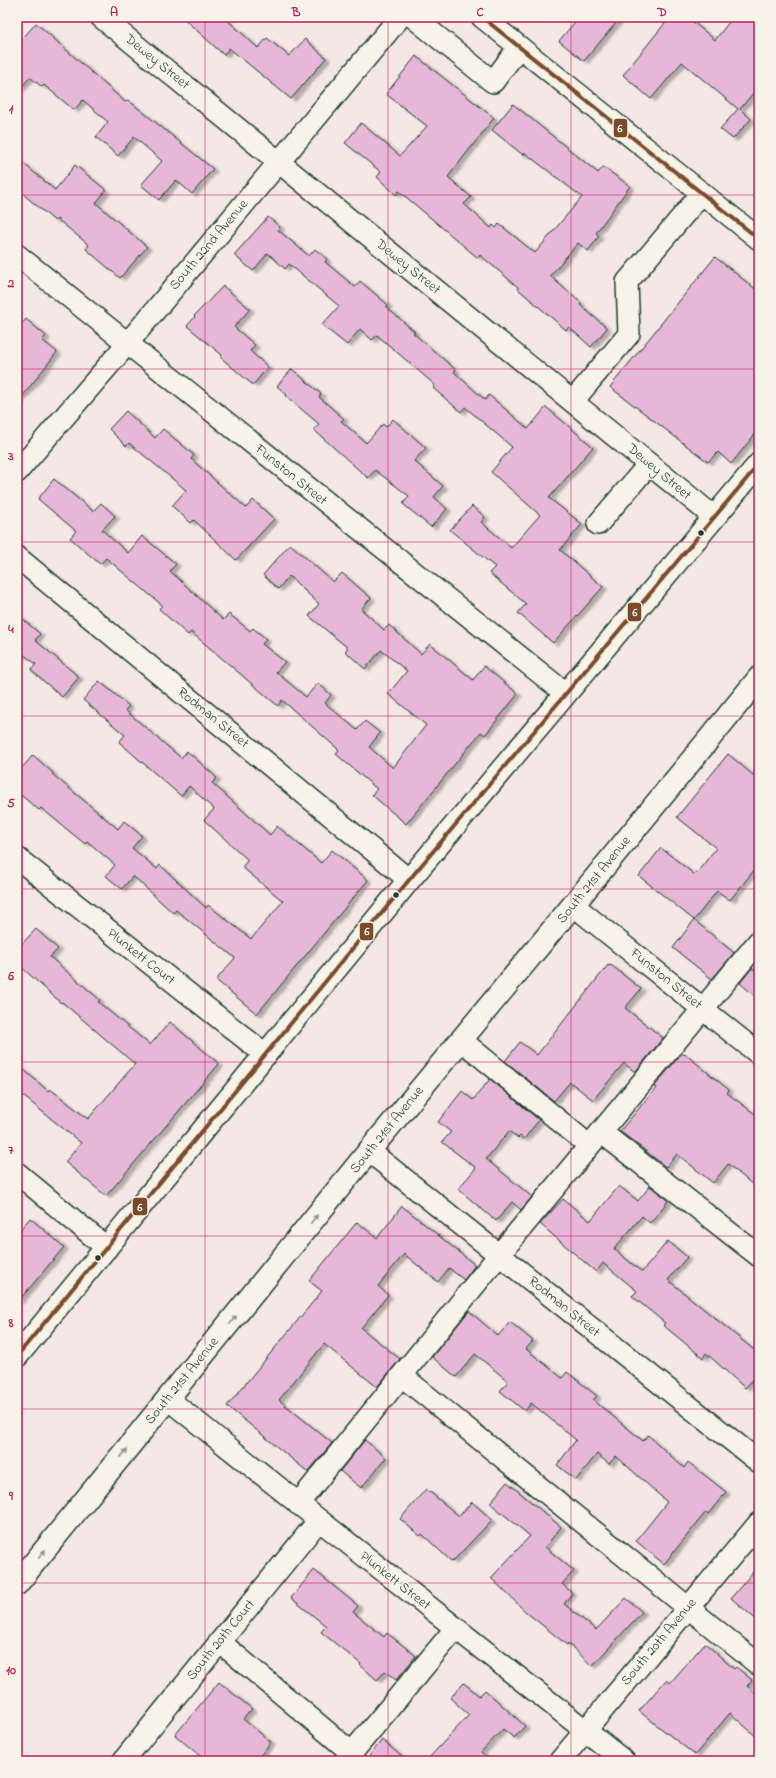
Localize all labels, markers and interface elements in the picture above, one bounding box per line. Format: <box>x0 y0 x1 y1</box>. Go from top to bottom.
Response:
text: A <box>110 3 118 22</box>
text: B <box>291 3 301 22</box>
text: C <box>476 3 484 22</box>
text: D <box>656 3 667 22</box>
street label: Dewey Street <box>118 28 194 96</box>
text: 1 <box>9 100 14 119</box>
line badge: 6 <box>613 118 628 138</box>
text: 6 <box>617 121 623 137</box>
street label: South 22nd Avenue <box>165 194 254 295</box>
street label: Dewey Street <box>369 233 445 301</box>
text: 2 <box>7 274 15 293</box>
street label: Dewey Street <box>621 438 696 506</box>
street label: Funston Street <box>250 439 332 511</box>
text: 3 <box>7 447 14 466</box>
unlabelled marker <box>696 528 706 538</box>
line badge: 6 <box>627 602 642 622</box>
text: 6 <box>632 605 638 621</box>
text: 4 <box>7 620 14 639</box>
street label: Rodman Street <box>173 682 254 754</box>
text: 5 <box>7 794 15 813</box>
street label: South 21st Avenue <box>552 831 636 928</box>
unlabelled marker <box>391 890 401 900</box>
line badge: 6 <box>359 922 374 941</box>
street label: Plunkett Court <box>102 924 180 991</box>
text: 6 <box>364 924 370 940</box>
street label: Funston Street <box>625 943 707 1015</box>
text: 6 <box>7 967 14 986</box>
street label: South 21st Avenue <box>345 1081 429 1178</box>
text: 7 <box>8 1141 14 1160</box>
line badge: 6 <box>132 1197 148 1216</box>
text: 6 <box>137 1200 143 1216</box>
one-way arrow <box>310 1213 319 1224</box>
unlabelled marker <box>93 1253 103 1263</box>
street label: Rodman Street <box>524 1271 605 1343</box>
text: 8 <box>8 1314 14 1333</box>
one-way arrow <box>228 1314 237 1325</box>
street label: South 21st Avenue <box>140 1332 224 1429</box>
one-way arrow <box>120 1448 128 1458</box>
text: 9 <box>8 1487 14 1506</box>
street label: Plunkett Street <box>355 1547 435 1616</box>
one-way arrow <box>37 1548 46 1559</box>
street label: South 20th Avenue <box>616 1593 702 1690</box>
street label: South 20th Court <box>182 1595 260 1685</box>
text: 10 <box>6 1661 16 1680</box>

